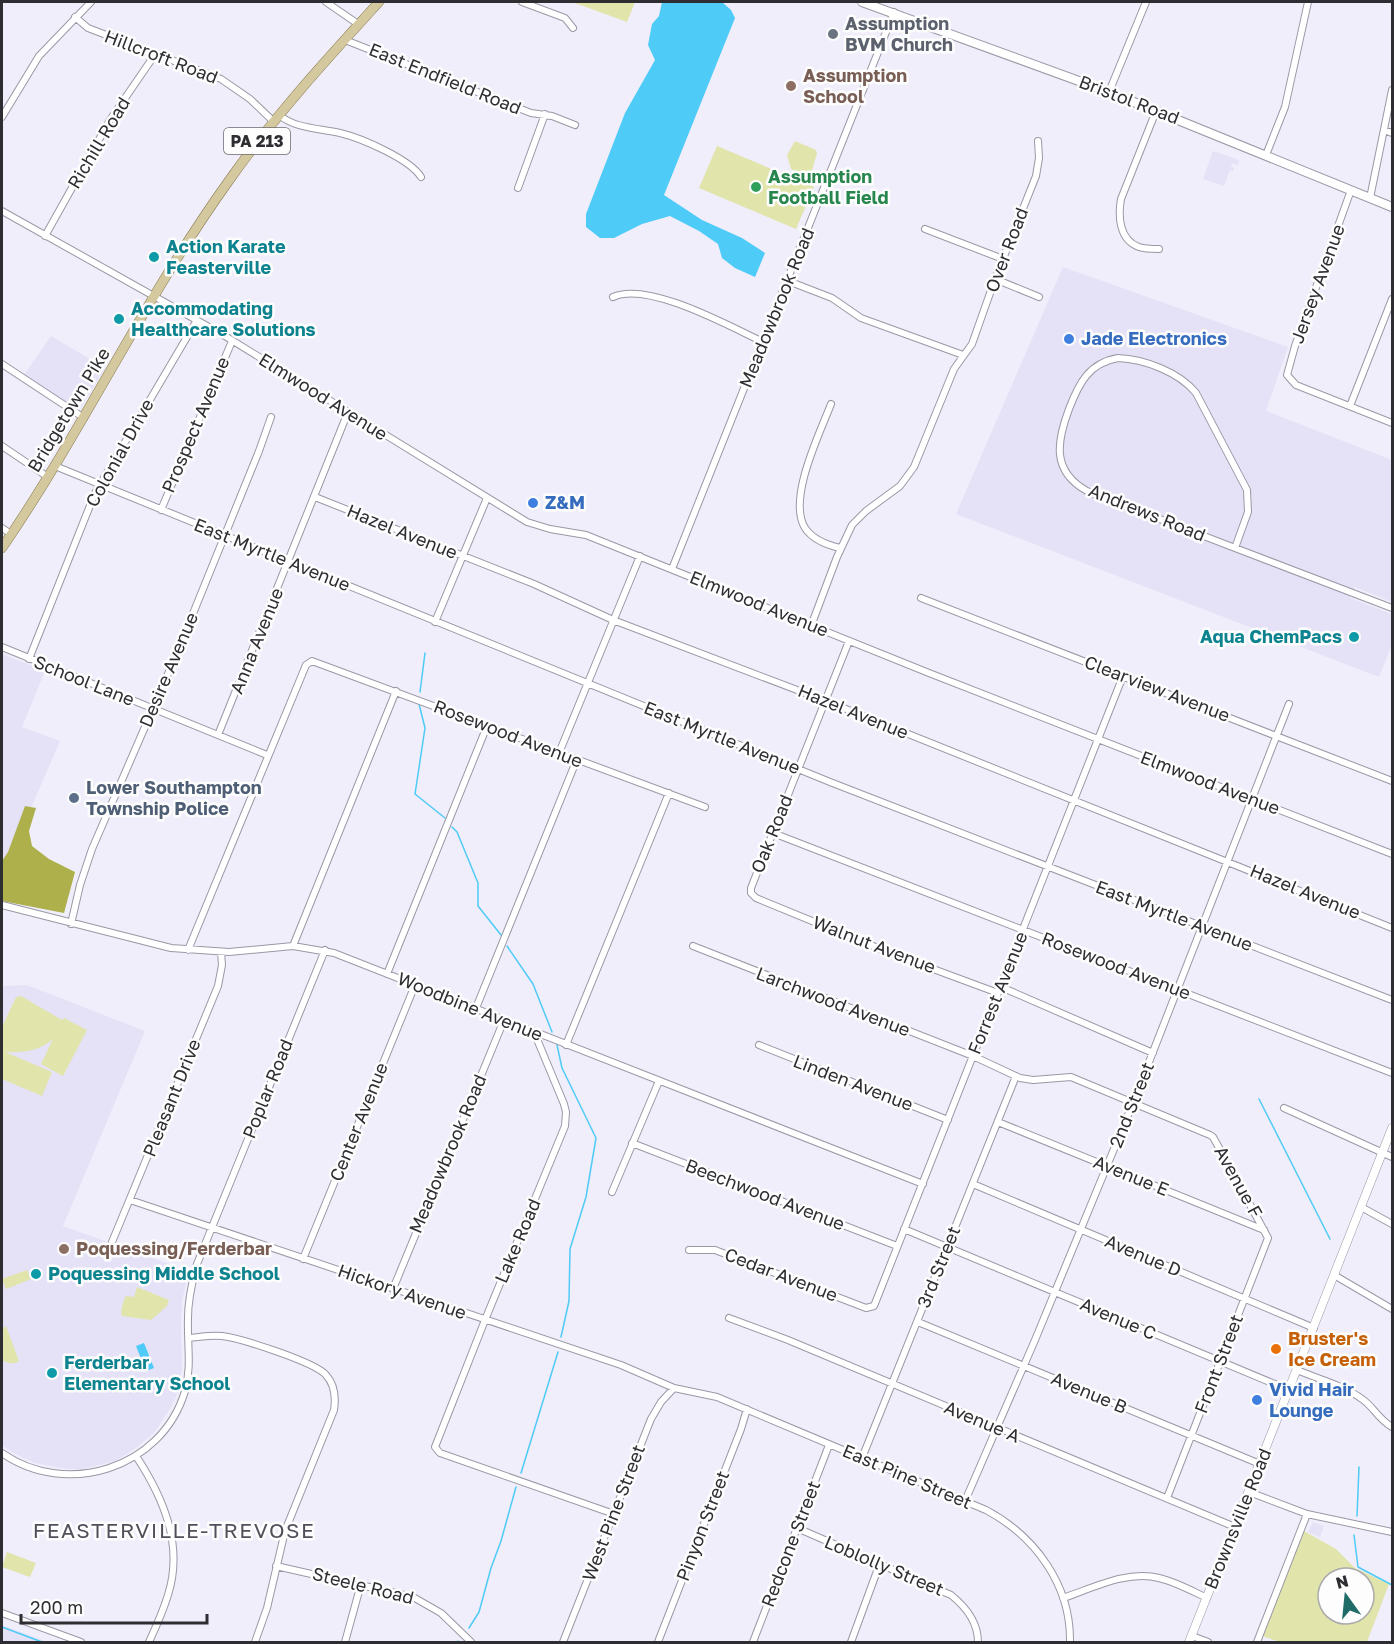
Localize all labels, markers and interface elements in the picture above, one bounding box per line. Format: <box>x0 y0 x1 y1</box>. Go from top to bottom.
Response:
place label: Assumption BVM Church <box>845 12 953 55</box>
street label: Hillcroft Road <box>102 24 221 88</box>
marker: Assumption BVM Church <box>826 27 840 41</box>
street label: East Endfield Road <box>366 37 525 119</box>
place label: Assumption School <box>803 64 907 107</box>
street label: Bristol Road <box>1076 70 1183 128</box>
marker: Assumption School <box>784 79 798 93</box>
street label: Richill Road <box>62 93 134 192</box>
road number: PA 213 <box>224 128 290 154</box>
place label: Assumption Football Field <box>768 165 889 208</box>
marker: Assumption Football Field <box>749 180 763 194</box>
street label: Over Road <box>980 204 1032 295</box>
street label: Jersey Avenue <box>1285 221 1349 346</box>
street label: Meadowbrook Road <box>734 224 818 391</box>
place label: Action Karate Feasterville <box>166 235 286 278</box>
marker: Action Karate Feasterville <box>147 250 161 264</box>
place label: Accommodating Healthcare Solutions <box>131 297 316 340</box>
marker: Accommodating Healthcare Solutions <box>112 312 126 326</box>
place label: Jade Electronics <box>1081 327 1227 349</box>
marker: Jade Electronics <box>1062 332 1076 346</box>
street label: Bridgetown Pike <box>22 343 114 476</box>
street label: Elmwood Avenue <box>255 348 392 445</box>
street label: Prospect Avenue <box>157 353 234 496</box>
street label: Colonial Drive <box>80 395 158 510</box>
street label: Andrews Road <box>1086 479 1209 546</box>
place label: Z&M <box>545 491 585 513</box>
marker: Z&M <box>526 496 540 510</box>
street label: Hazel Avenue <box>344 499 461 563</box>
street label: East Myrtle Avenue <box>191 513 354 595</box>
street label: Elmwood Avenue <box>687 565 832 641</box>
street label: Anna Avenue <box>225 584 287 697</box>
street label: Desire Avenue <box>134 609 202 730</box>
place label: Aqua ChemPacs <box>1200 625 1342 647</box>
marker: Aqua ChemPacs <box>1347 630 1361 644</box>
street label: School Lane <box>31 650 138 710</box>
street label: Clearview Avenue <box>1082 650 1233 726</box>
street label: Hazel Avenue <box>795 679 912 743</box>
street label: Rosewood Avenue <box>431 695 586 772</box>
street label: East Myrtle Avenue <box>641 696 804 778</box>
street label: Elmwood Avenue <box>1138 745 1283 819</box>
place label: Lower Southampton Township Police <box>86 776 262 819</box>
marker: Lower Southampton Township Police <box>67 791 81 805</box>
street label: Oak Road <box>745 791 797 876</box>
street label: Hazel Avenue <box>1247 859 1364 923</box>
street label: East Myrtle Avenue <box>1093 875 1256 955</box>
street label: Walnut Avenue <box>810 911 939 978</box>
street label: Rosewood Avenue <box>1039 927 1194 1004</box>
street label: Forrest Avenue <box>962 928 1032 1057</box>
street label: Larchwood Avenue <box>753 962 914 1041</box>
street label: Woodbine Avenue <box>395 967 546 1045</box>
street label: Pleasant Drive <box>137 1036 205 1160</box>
street label: Poplar Road <box>237 1036 297 1141</box>
street label: Linden Avenue <box>790 1049 916 1115</box>
street label: Center Avenue <box>324 1059 392 1184</box>
street label: 2nd Street <box>1104 1059 1158 1151</box>
street label: Meadowbrook Road <box>404 1071 491 1236</box>
street label: Avenue F <box>1210 1142 1268 1221</box>
street label: Avenue E <box>1091 1150 1172 1200</box>
street label: Beechwood Avenue <box>683 1154 848 1235</box>
street label: Lake Road <box>489 1195 545 1286</box>
street label: 3rd Street <box>912 1223 964 1311</box>
street label: Avenue D <box>1102 1229 1185 1281</box>
place label: Poquessing/Ferderbar <box>76 1237 272 1259</box>
marker: Poquessing/Ferderbar <box>57 1242 71 1256</box>
street label: Cedar Avenue <box>722 1242 841 1306</box>
street label: Hickory Avenue <box>335 1259 470 1323</box>
place label: Poquessing Middle School <box>48 1262 280 1284</box>
marker: Poquessing Middle School <box>29 1267 43 1281</box>
street label: Avenue C <box>1077 1292 1160 1344</box>
street label: Front Street <box>1189 1311 1247 1416</box>
place label: Bruster's Ice Cream <box>1288 1327 1376 1370</box>
marker: Bruster's Ice Cream <box>1269 1342 1283 1356</box>
place label: Ferderbar Elementary School <box>64 1351 230 1394</box>
marker: Ferderbar Elementary School <box>45 1366 59 1380</box>
street label: Avenue B <box>1048 1366 1131 1418</box>
place label: Vivid Hair Lounge <box>1269 1378 1354 1421</box>
marker: Vivid Hair Lounge <box>1250 1393 1264 1407</box>
street label: Avenue A <box>941 1395 1024 1447</box>
street label: East Pine Street <box>840 1439 975 1513</box>
street label: West Pine Street <box>577 1441 649 1584</box>
street label: Brownsville Road <box>1199 1445 1275 1592</box>
street label: Pinyon Street <box>671 1467 733 1584</box>
street label: Redcone Street <box>756 1477 824 1610</box>
district label: FEASTERVILLE-TREVOSE <box>33 1517 315 1543</box>
street label: Loblolly Street <box>821 1530 947 1600</box>
street label: Steele Road <box>310 1562 416 1608</box>
north arrow <box>1316 1566 1376 1626</box>
text: N <box>1334 1570 1351 1593</box>
scale bar <box>21 1587 207 1625</box>
text: 200 m <box>30 1596 83 1618</box>

